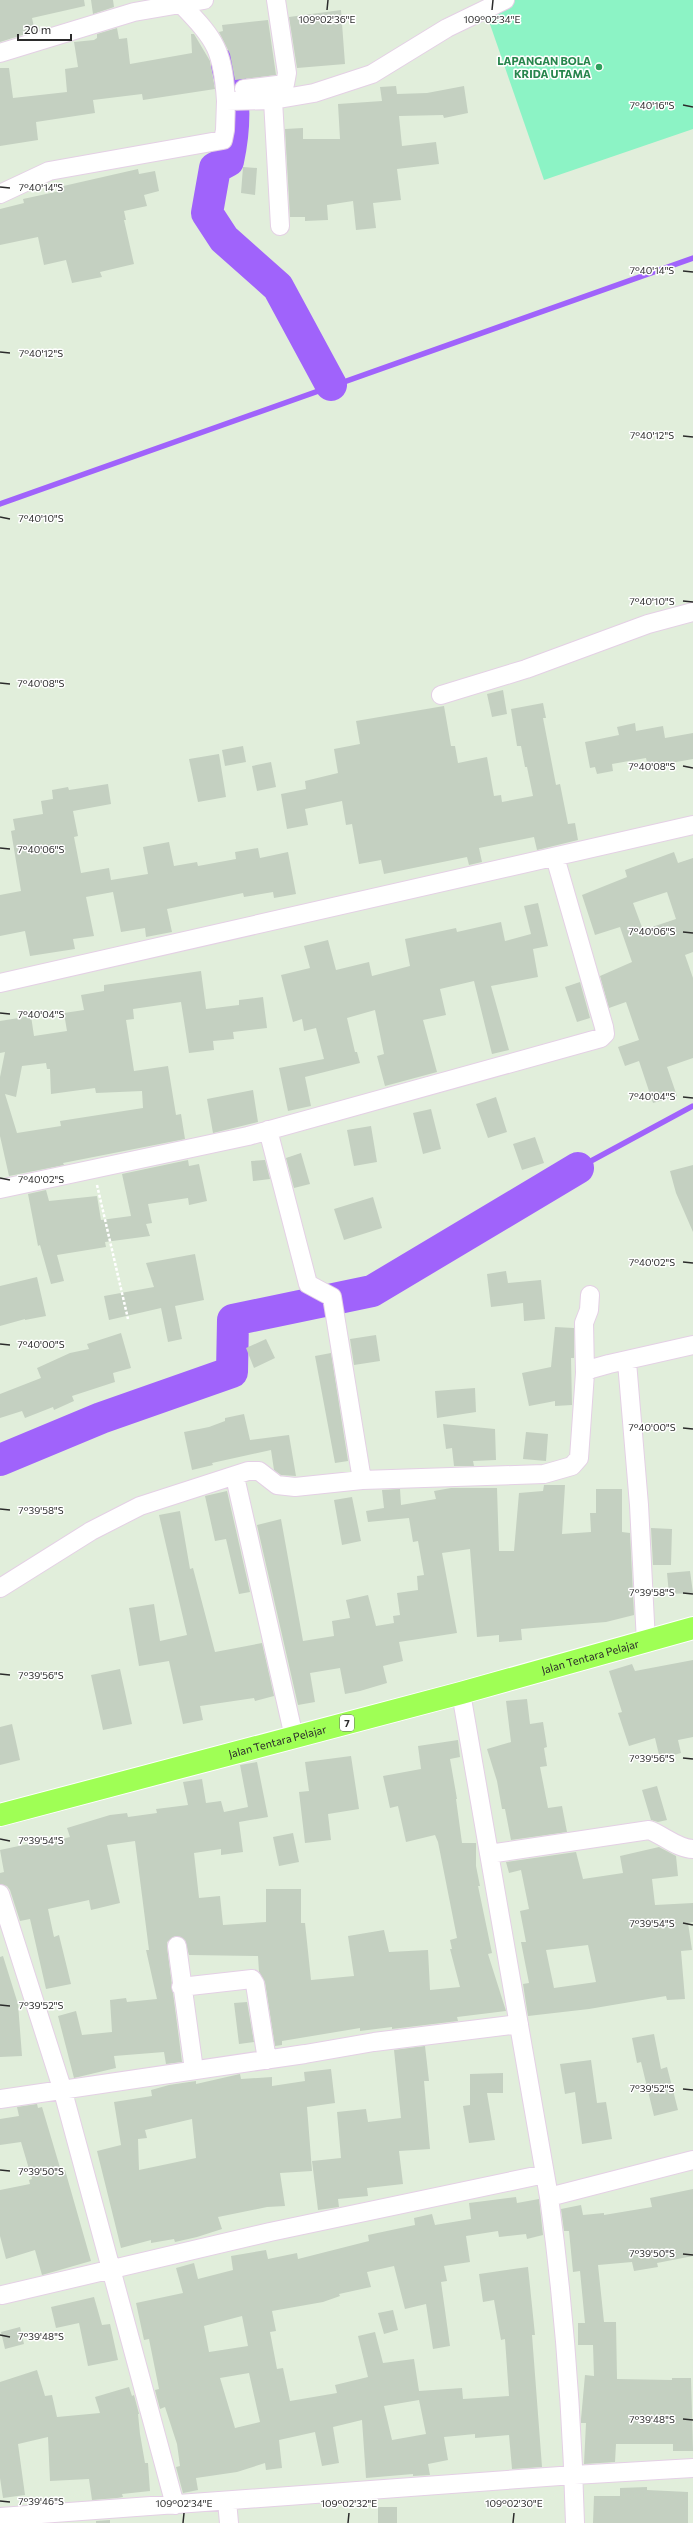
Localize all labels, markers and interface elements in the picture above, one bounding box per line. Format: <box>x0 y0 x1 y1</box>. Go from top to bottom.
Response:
text: 109°02'36"E <box>298 13 356 25</box>
text: 109°02'34"E <box>464 13 521 25</box>
scale bar <box>18 16 71 42</box>
text: 20 m <box>24 22 51 36</box>
place label: LAPANGAN BOLA KRIDA UTAMA <box>497 54 591 80</box>
marker: LAPANGAN BOLA KRIDA UTAMA <box>594 62 604 72</box>
text: 7°40'16"S <box>630 99 674 111</box>
text: 7°40'14"S <box>19 181 63 193</box>
text: 7°40'14"S <box>630 264 674 276</box>
text: 7°40'12"S <box>19 347 63 359</box>
text: 7°40'12"S <box>630 429 674 441</box>
text: 7°40'10"S <box>19 512 64 524</box>
text: 7°40'10"S <box>630 595 675 607</box>
text: 7°40'08"S <box>18 677 65 689</box>
text: 7°40'08"S <box>629 760 676 772</box>
text: 7°40'06"S <box>18 843 65 855</box>
text: 7°40'06"S <box>629 925 676 937</box>
text: 7°40'04"S <box>18 1008 64 1020</box>
text: 7°40'04"S <box>629 1090 675 1102</box>
text: 7°40'02"S <box>18 1173 64 1185</box>
text: 7°40'02"S <box>629 1256 675 1268</box>
text: 7°40'00"S <box>17 1338 65 1350</box>
text: 7°40'00"S <box>628 1421 676 1433</box>
text: 7°39'58"S <box>18 1504 64 1516</box>
text: 7°39'58"S <box>629 1586 675 1598</box>
street label: Jalan Tentara Pelajar <box>540 1636 641 1677</box>
text: 7°39'56"S <box>18 1669 64 1681</box>
road number: 7 <box>340 1715 354 1731</box>
street label: Jalan Tentara Pelajar <box>227 1722 328 1761</box>
text: 7°39'56"S <box>629 1752 675 1764</box>
text: 7°39'54"S <box>18 1834 64 1846</box>
text: 7°39'54"S <box>629 1917 675 1929</box>
text: 7°39'52"S <box>19 1999 63 2011</box>
text: 7°39'52"S <box>630 2082 674 2094</box>
text: 7°39'50"S <box>18 2165 64 2177</box>
text: 7°39'50"S <box>629 2247 675 2259</box>
text: 7°39'48"S <box>18 2330 64 2342</box>
text: 7°39'48"S <box>629 2413 675 2425</box>
text: 7°39'46"S <box>18 2495 64 2507</box>
text: 109°02'34"E <box>156 2497 213 2509</box>
text: 109°02'32"E <box>321 2497 377 2509</box>
text: 109°02'30"E <box>485 2497 543 2509</box>

